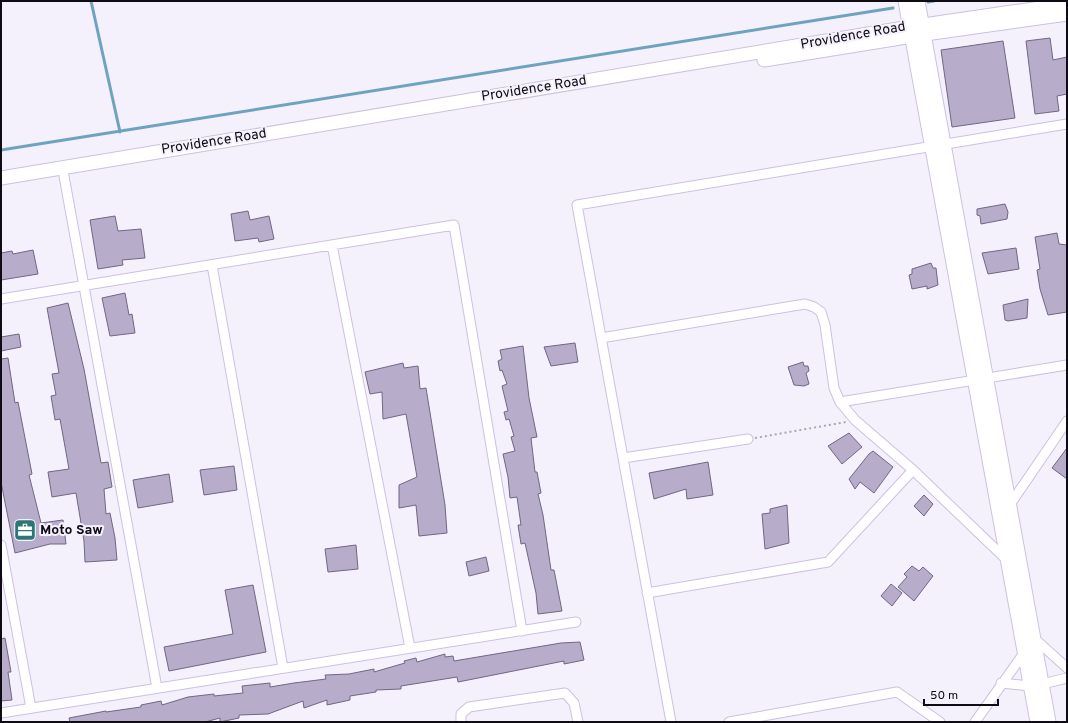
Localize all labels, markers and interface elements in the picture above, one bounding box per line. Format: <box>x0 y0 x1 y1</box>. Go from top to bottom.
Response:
street label: Providence Road <box>799 18 907 54</box>
street label: Providence Road <box>480 72 588 106</box>
street label: Providence Road <box>160 125 268 159</box>
office icon: Moto Saw <box>12 517 38 543</box>
place label: Moto Saw <box>40 522 103 539</box>
scale bar <box>924 681 998 707</box>
text: 50 m <box>930 688 958 704</box>

